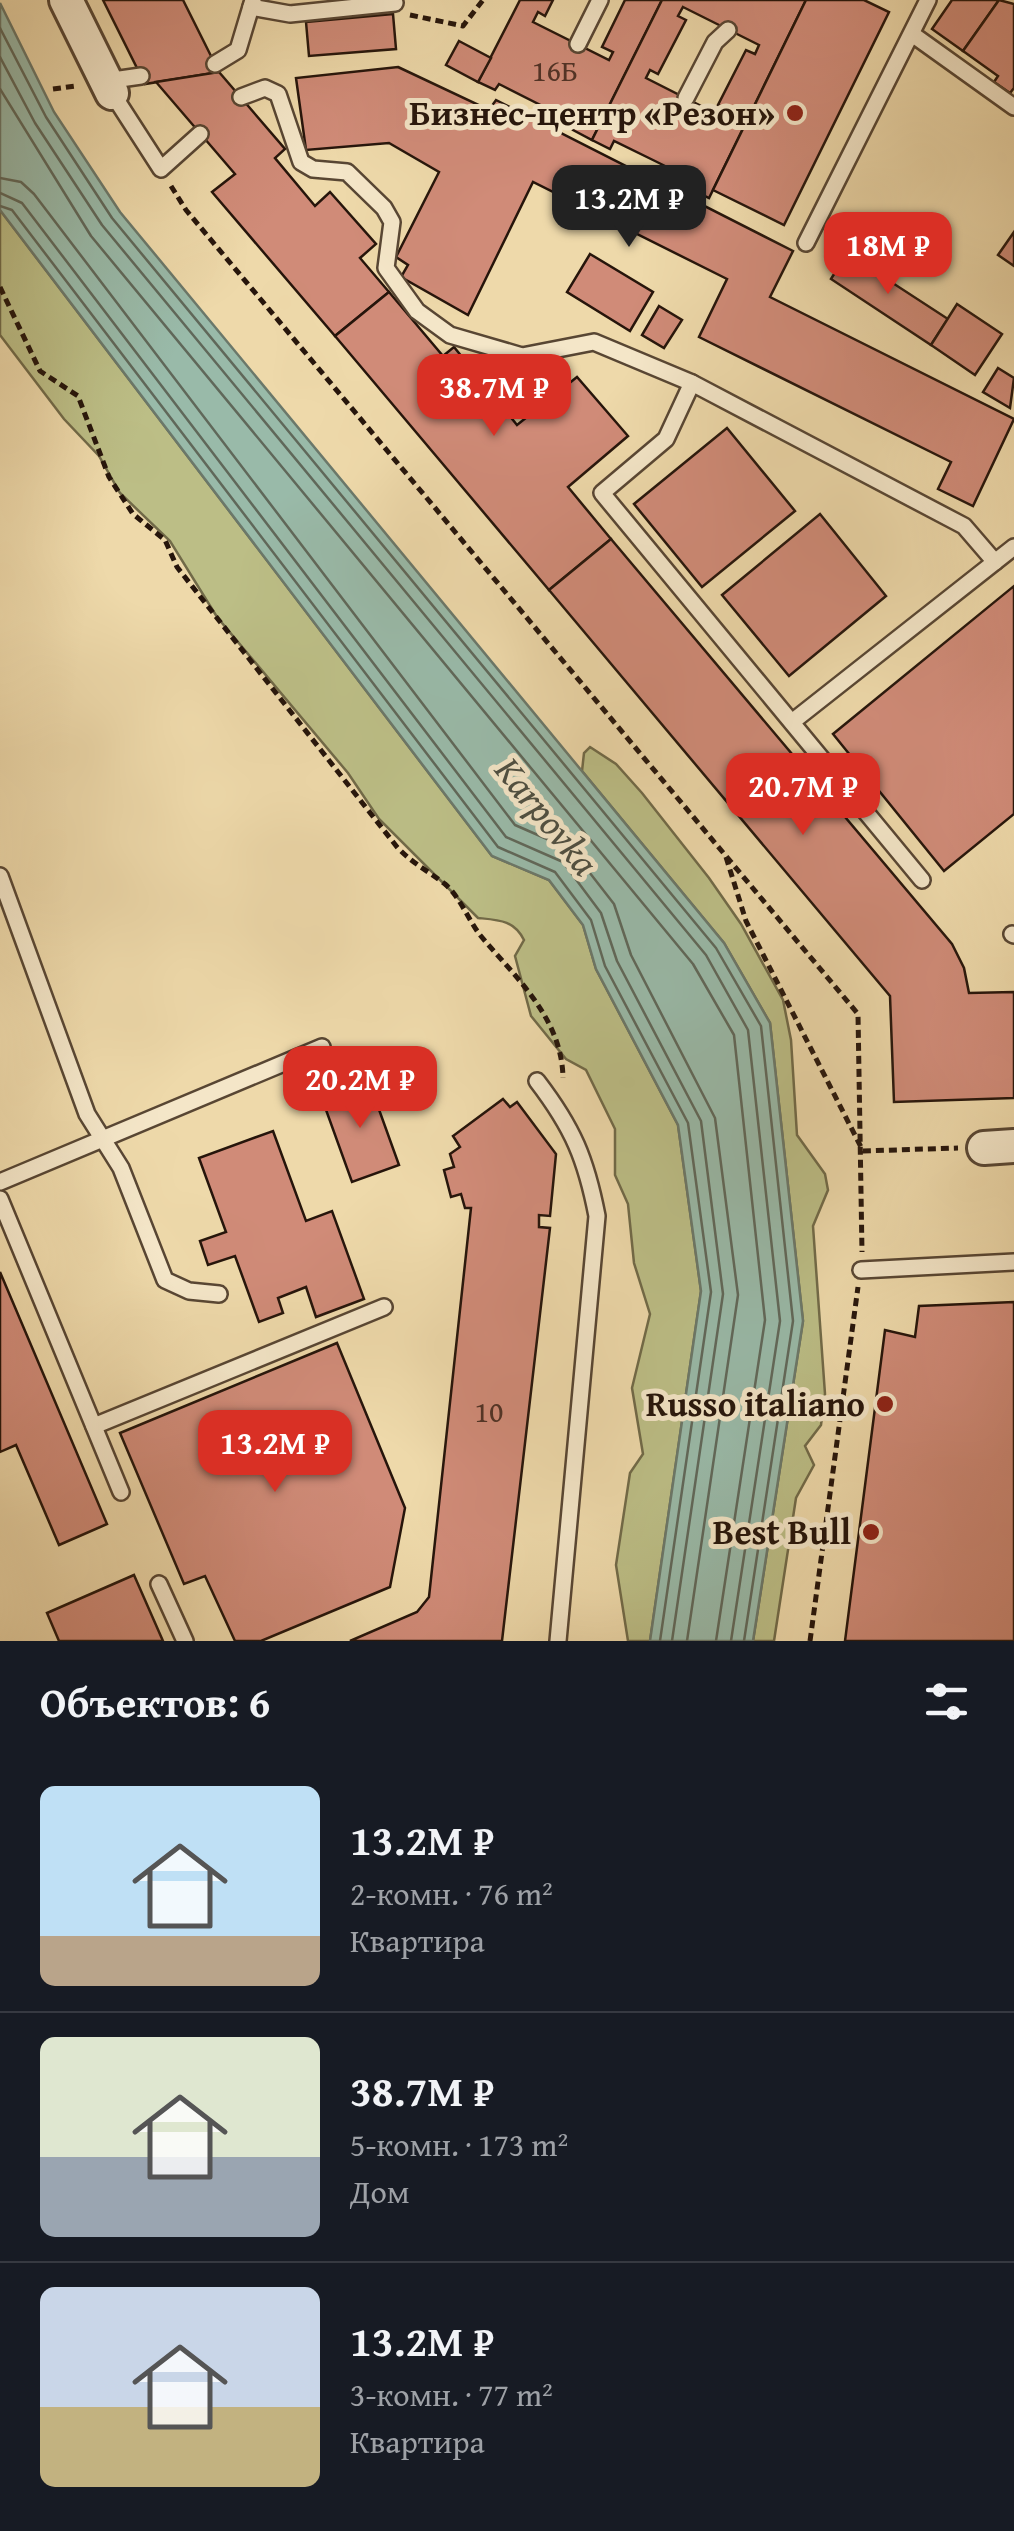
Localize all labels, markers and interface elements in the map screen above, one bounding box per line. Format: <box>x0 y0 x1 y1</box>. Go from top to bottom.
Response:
house number: 16Б <box>532 48 578 92</box>
place label: Бизнес-центр «Резон» <box>409 87 775 138</box>
marker: Бизнес-центр «Резон» <box>784 102 806 124</box>
pin: 13.2M ₽ <box>537 165 721 250</box>
text: 13.2M ₽ <box>574 174 684 221</box>
pin: 18M ₽ <box>818 212 958 297</box>
text: 18M ₽ <box>846 221 930 268</box>
pin: 38.7M ₽ <box>402 354 586 439</box>
text: 38.7M ₽ <box>439 363 549 410</box>
water label: Karpovka <box>482 743 614 887</box>
pin: 20.7M ₽ <box>711 753 895 838</box>
text: 20.7M ₽ <box>748 762 858 809</box>
pin: 20.2M ₽ <box>268 1046 452 1131</box>
text: 20.2M ₽ <box>305 1055 415 1102</box>
place label: Russo italiano <box>646 1378 865 1429</box>
house number: 10 <box>475 1389 503 1433</box>
marker: Russo italiano <box>874 1393 896 1415</box>
pin: 13.2M ₽ <box>183 1410 367 1495</box>
text: 13.2M ₽ <box>220 1419 330 1466</box>
place label: Best Bull <box>713 1506 851 1557</box>
marker: Best Bull <box>860 1521 882 1543</box>
text: Объектов: 6 <box>40 1671 270 1732</box>
icon: filters <box>919 1674 974 1729</box>
text: 13.2M ₽ <box>350 1809 494 1870</box>
icon: home <box>120 1826 240 1946</box>
text: 2-комн. · 76 m² <box>350 1870 553 1917</box>
text: Квартира <box>350 1917 485 1964</box>
text: 38.7M ₽ <box>350 2060 494 2121</box>
icon: home <box>120 2077 240 2197</box>
text: 5-комн. · 173 m² <box>350 2121 568 2168</box>
text: Дом <box>350 2168 410 2215</box>
text: 13.2M ₽ <box>350 2310 494 2371</box>
icon: home <box>120 2327 240 2447</box>
text: 3-комн. · 77 m² <box>350 2371 553 2418</box>
text: Квартира <box>350 2418 485 2465</box>

